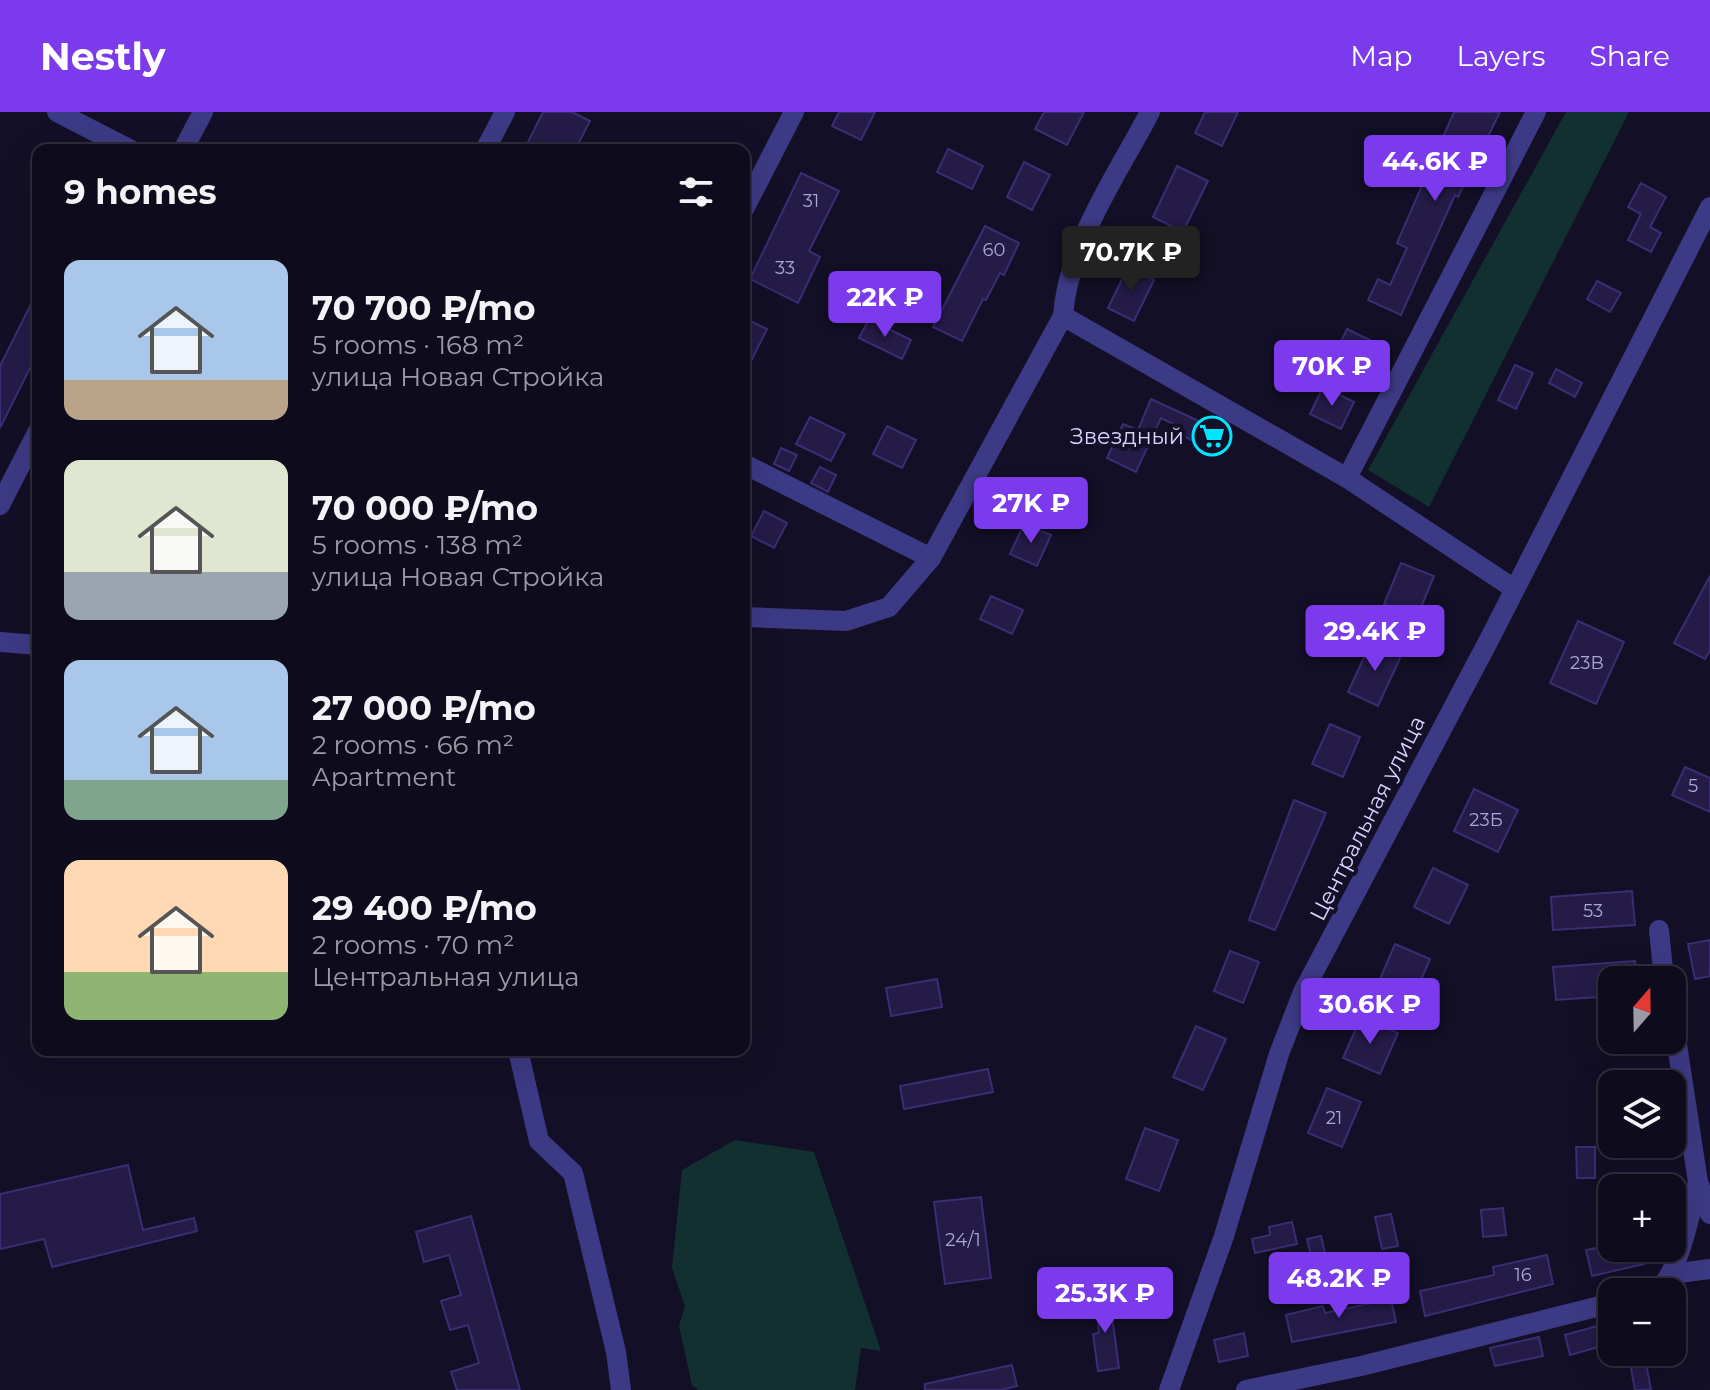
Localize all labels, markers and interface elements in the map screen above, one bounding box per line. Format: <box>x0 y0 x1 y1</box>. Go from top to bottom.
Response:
text: Nestly <box>40 33 166 80</box>
text: Map <box>1350 39 1413 73</box>
text: Layers <box>1457 39 1546 73</box>
text: Share <box>1590 39 1670 73</box>
pin: 44.6K ₽ <box>1361 135 1509 203</box>
text: 44.6K ₽ <box>1382 145 1488 177</box>
icon: filters <box>674 170 718 214</box>
text: 9 homes <box>64 171 217 213</box>
house number: 31 <box>803 190 819 212</box>
pin: 70.7K ₽ <box>1057 226 1205 294</box>
text: 70.7K ₽ <box>1080 236 1182 268</box>
house number: 60 <box>983 239 1005 261</box>
house number: 33 <box>775 257 795 279</box>
pin: 22K ₽ <box>829 271 941 339</box>
text: 22K ₽ <box>846 281 924 313</box>
text: 70 700 ₽/mo <box>312 287 535 329</box>
icon: home <box>128 292 224 388</box>
text: 5 rooms · 168 m² <box>312 329 524 361</box>
pin: 70K ₽ <box>1276 340 1388 408</box>
text: 70K ₽ <box>1292 350 1372 382</box>
text: улица Новая Стройка <box>312 361 604 393</box>
supermarket icon: Звездный <box>1191 415 1233 457</box>
place label: Звездный <box>1070 423 1184 450</box>
pin: 27K ₽ <box>975 477 1087 545</box>
text: 70 000 ₽/mo <box>312 487 538 529</box>
text: 27K ₽ <box>992 487 1070 519</box>
icon: home <box>128 492 224 588</box>
text: 5 rooms · 138 m² <box>312 529 523 561</box>
text: улица Новая Стройка <box>312 561 604 593</box>
pin: 29.4K ₽ <box>1301 605 1449 673</box>
text: 29.4K ₽ <box>1323 615 1427 647</box>
house number: 23В <box>1570 652 1604 674</box>
text: 27 000 ₽/mo <box>312 687 536 729</box>
icon: home <box>128 692 224 788</box>
street label: Центральная улица <box>1304 711 1431 925</box>
text: 2 rooms · 66 m² <box>312 729 514 761</box>
text: Apartment <box>312 761 456 793</box>
house number: 5 <box>1688 775 1698 797</box>
house number: 23Б <box>1469 809 1503 831</box>
text: 29 400 ₽/mo <box>312 887 537 929</box>
icon: home <box>128 892 224 988</box>
house number: 53 <box>1583 900 1603 922</box>
text: 2 rooms · 70 m² <box>312 929 514 961</box>
text: Центральная улица <box>312 961 579 993</box>
north arrow <box>1598 966 1686 1054</box>
map controls <box>1598 966 1686 1366</box>
pin: 30.6K ₽ <box>1296 978 1444 1046</box>
text: 30.6K ₽ <box>1319 988 1421 1020</box>
button: layers <box>1598 1070 1686 1158</box>
house number: 21 <box>1326 1107 1342 1129</box>
button: + <box>1598 1174 1686 1262</box>
house number: 24/1 <box>945 1229 981 1251</box>
pin: 48.2K ₽ <box>1265 1252 1413 1320</box>
text: 48.2K ₽ <box>1287 1262 1391 1294</box>
house number: 16 <box>1514 1264 1532 1286</box>
pin: 25.3K ₽ <box>1031 1267 1179 1335</box>
text: 25.3K ₽ <box>1055 1277 1155 1309</box>
button: − <box>1598 1278 1686 1366</box>

